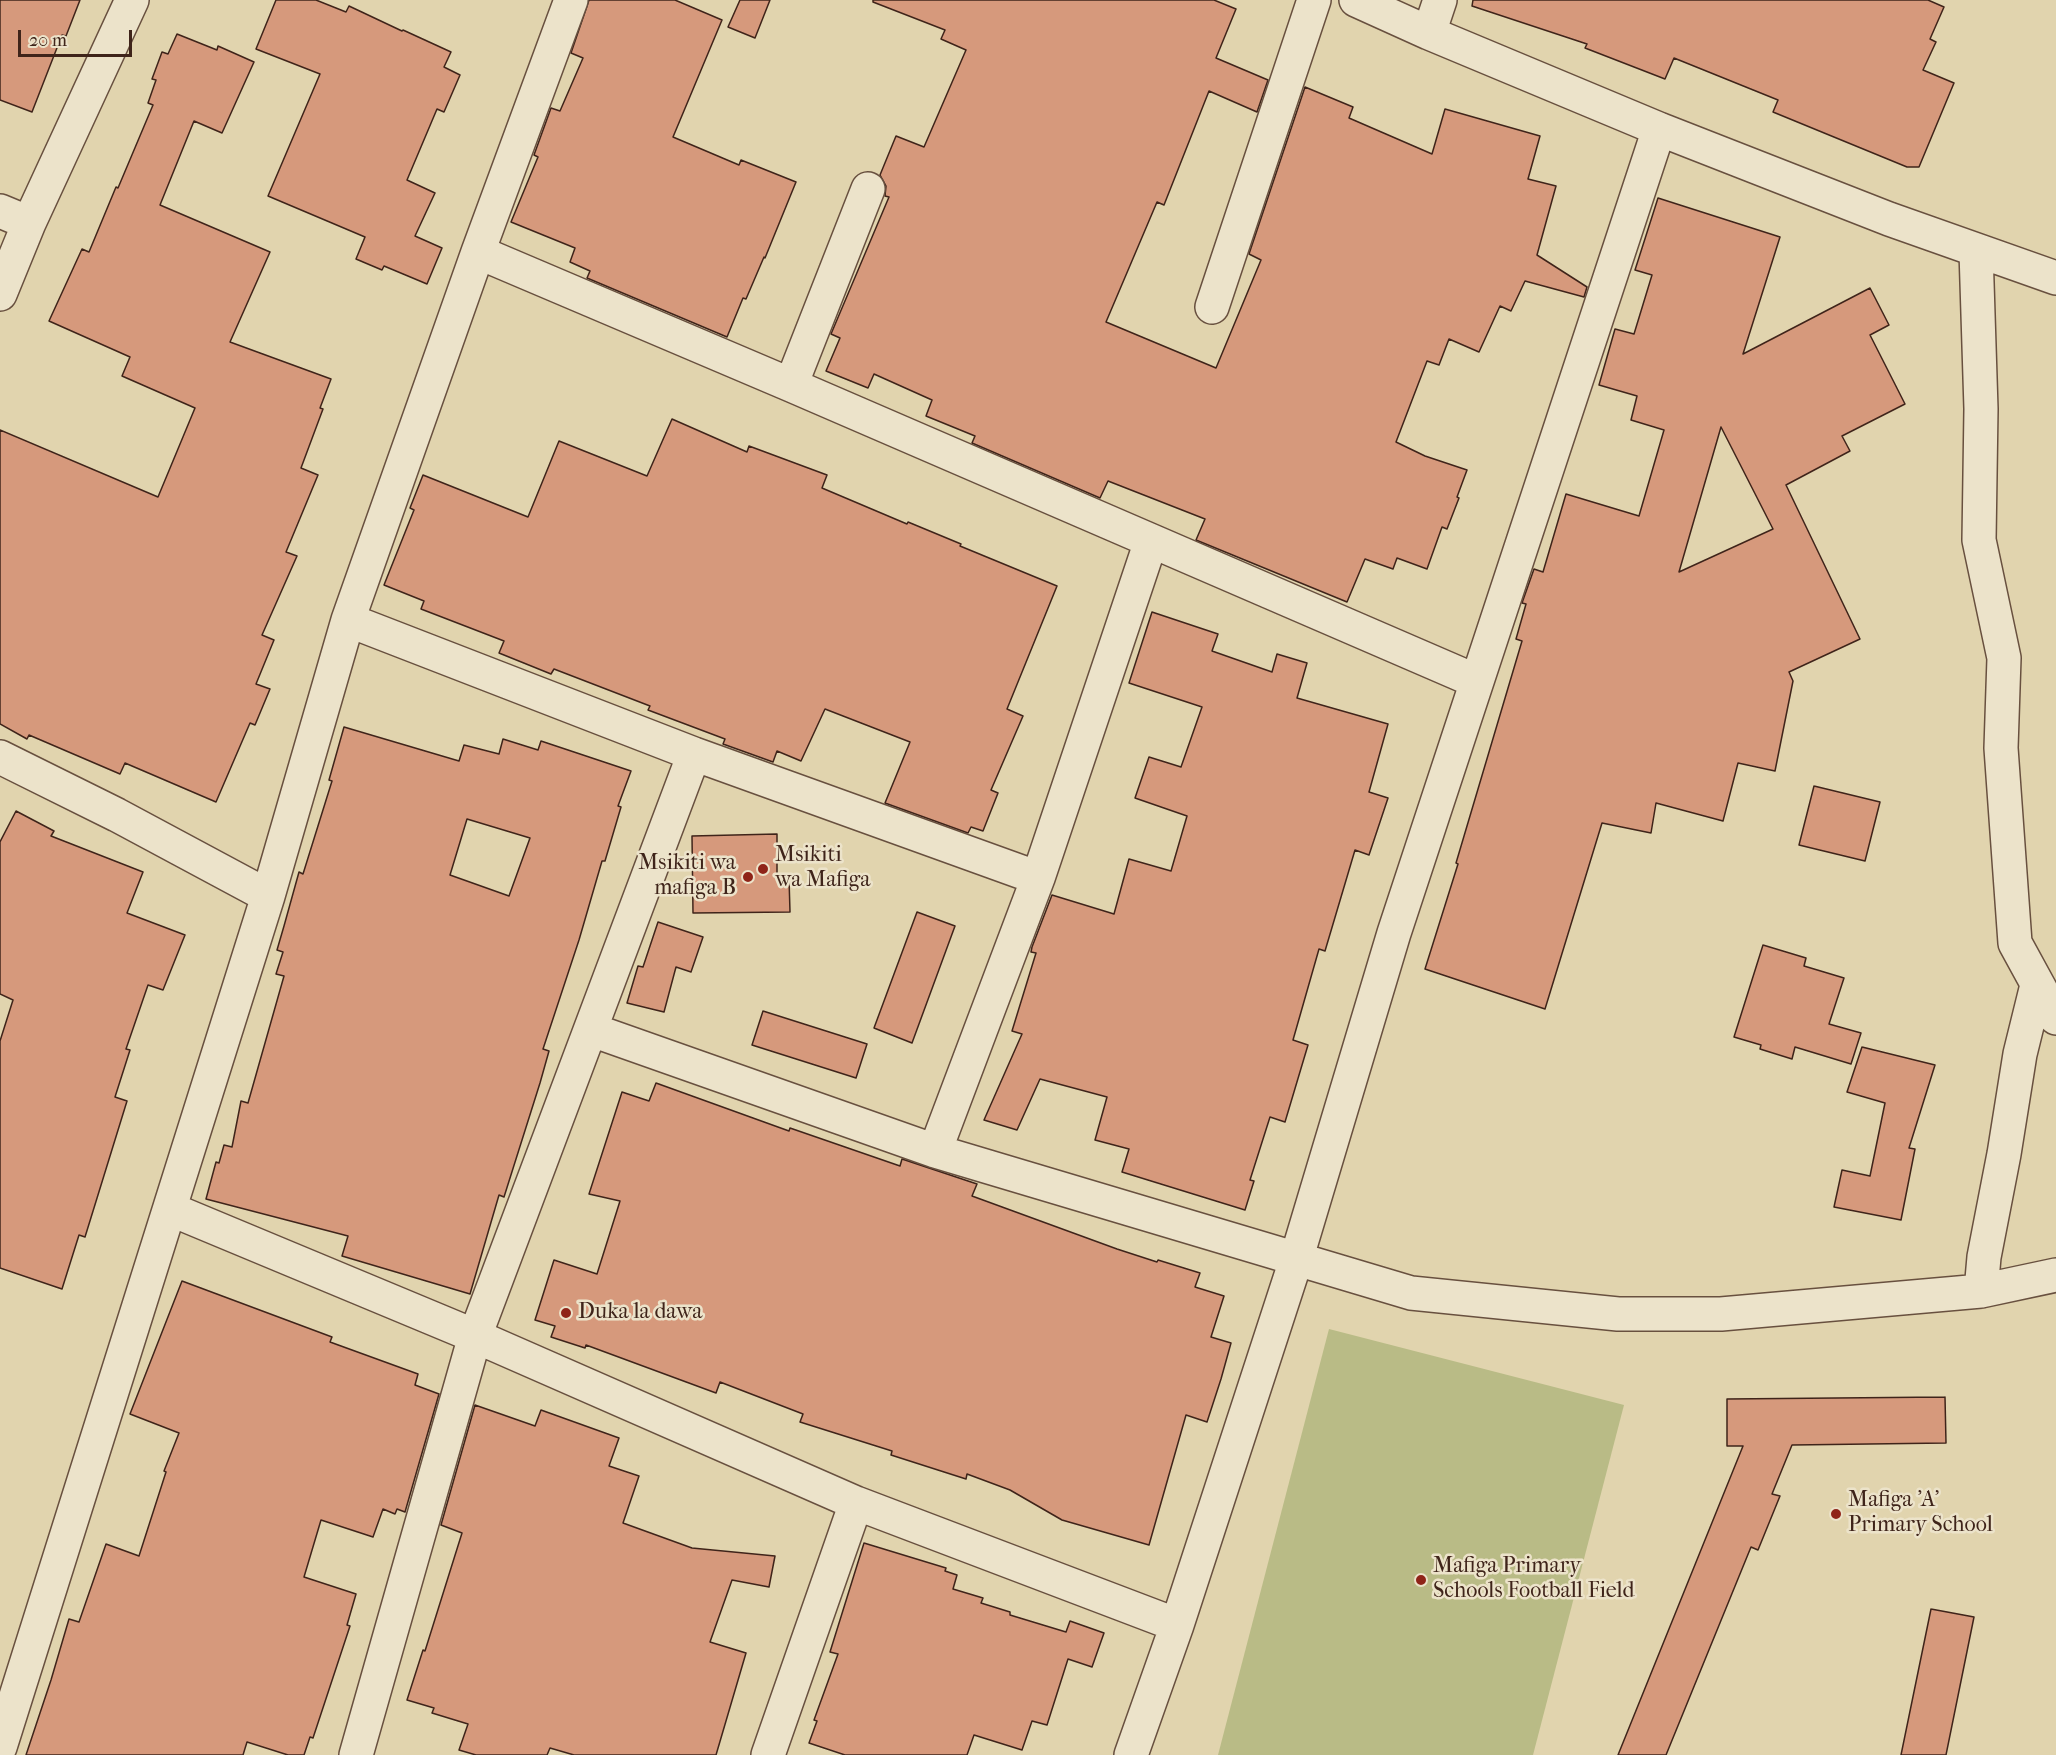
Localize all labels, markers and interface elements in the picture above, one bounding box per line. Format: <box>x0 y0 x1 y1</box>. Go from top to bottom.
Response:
scale bar <box>21 18 135 56</box>
text: 20 m <box>29 30 67 51</box>
place label: Msikiti wa Mafiga <box>775 843 871 894</box>
place label: Msikiti wa mafiga B <box>638 851 736 902</box>
marker: Msikiti wa Mafiga <box>756 862 770 876</box>
marker: Msikiti wa mafiga B <box>741 870 755 884</box>
place label: Duka la dawa <box>578 1300 702 1326</box>
marker: Duka la dawa <box>559 1306 573 1320</box>
place label: Mafiga 'A' Primary School <box>1848 1488 1993 1540</box>
marker: Mafiga 'A' Primary School <box>1829 1507 1843 1521</box>
place label: Mafiga Primary Schools Football Field <box>1433 1554 1634 1606</box>
marker: Mafiga Primary Schools Football Field <box>1414 1573 1428 1587</box>

